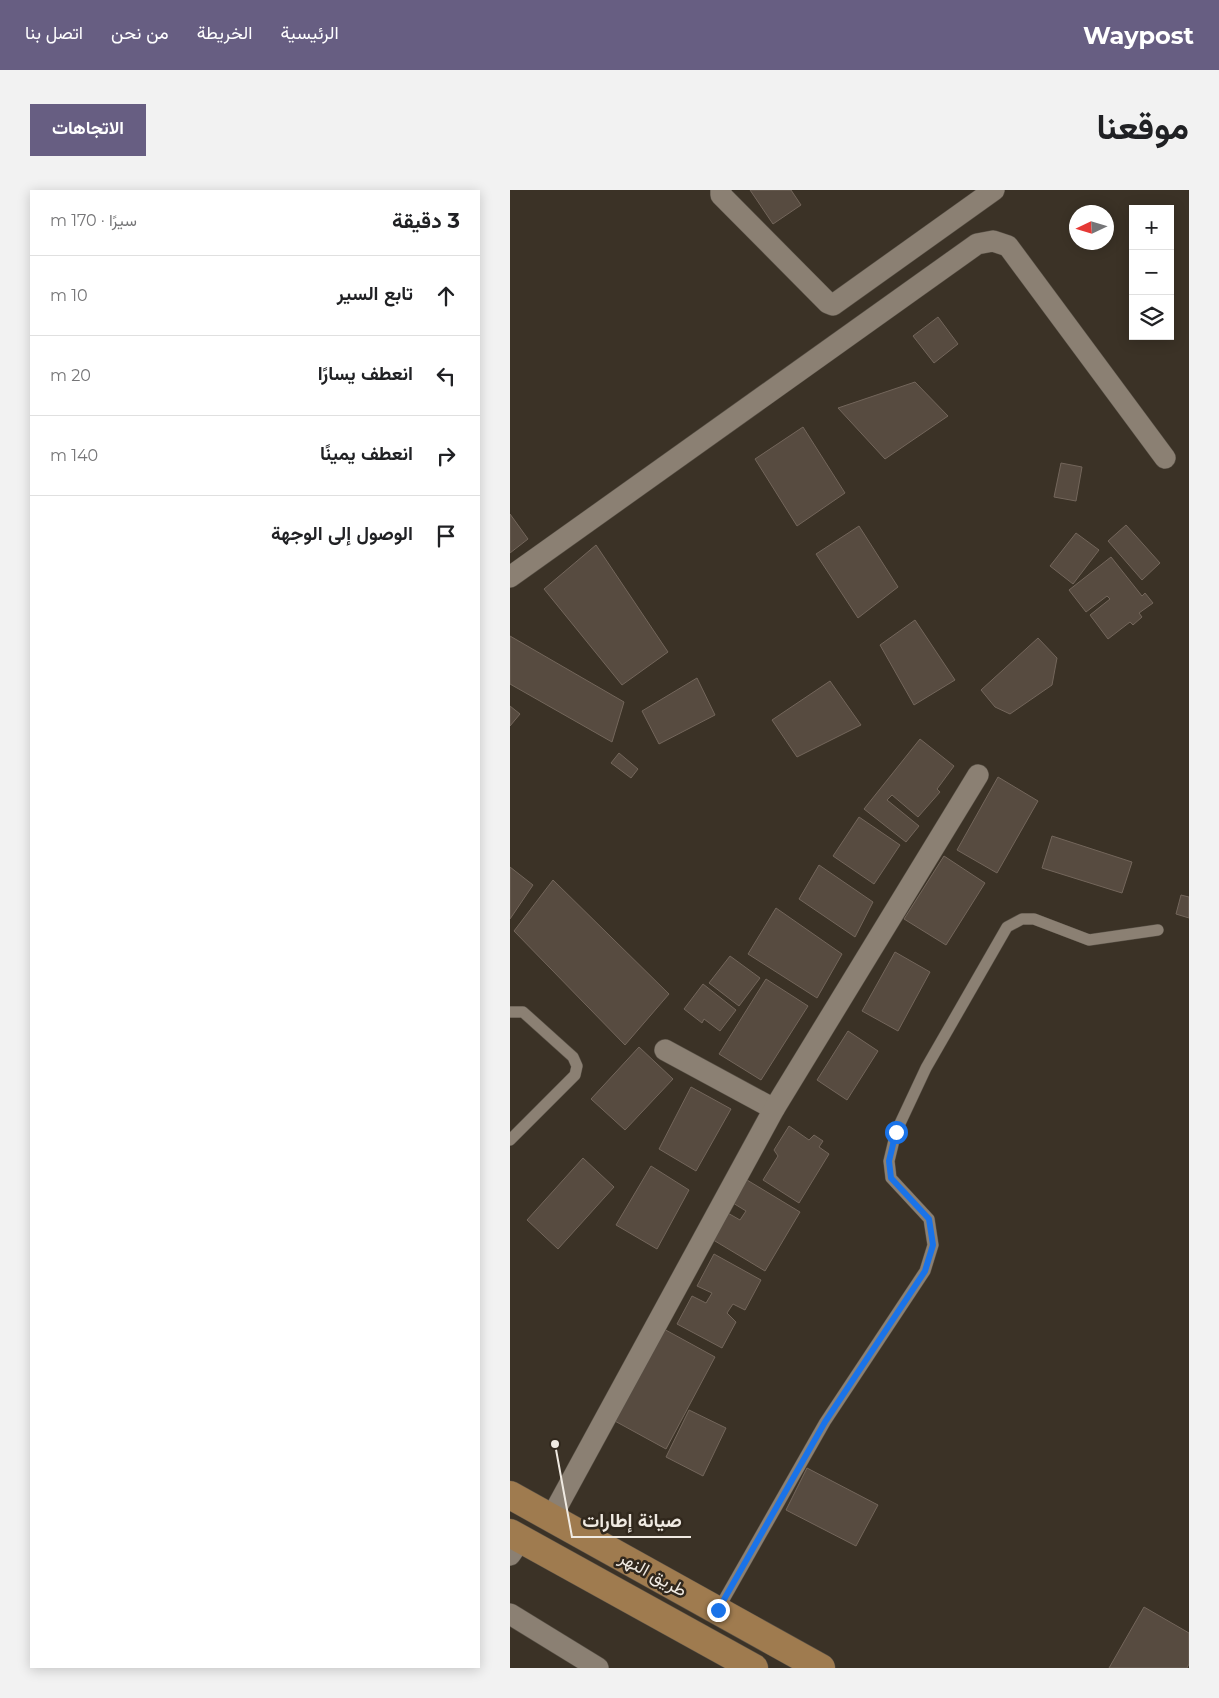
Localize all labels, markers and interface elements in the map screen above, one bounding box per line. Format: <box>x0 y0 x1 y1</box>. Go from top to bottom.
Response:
text: Waypost <box>1083 21 1194 50</box>
text: اتصل بنا <box>25 22 83 44</box>
text: من نحن <box>111 22 169 44</box>
text: الخريطة <box>197 22 252 44</box>
text: الرئيسية <box>280 22 339 44</box>
button: الاتجاهات <box>30 104 146 156</box>
text: موقعنا <box>1096 105 1189 148</box>
north arrow <box>1069 205 1114 250</box>
map controls <box>1129 205 1174 340</box>
button: + <box>1129 205 1174 250</box>
text: 3 دقيقة <box>392 208 460 233</box>
text: سيرًا · 170 m <box>50 211 137 230</box>
button: − <box>1129 250 1174 295</box>
text: تابع السير <box>337 282 413 305</box>
icon: ahead <box>432 282 460 310</box>
text: 10 m <box>50 286 88 305</box>
button: layers <box>1129 295 1174 340</box>
text: انعطف يسارًا <box>318 362 413 385</box>
icon: left <box>432 362 460 390</box>
text: 20 m <box>50 366 91 385</box>
text: انعطف يمينًا <box>320 442 413 465</box>
icon: right <box>432 442 460 470</box>
text: 140 m <box>50 446 98 465</box>
text: الوصول إلى الوجهة <box>271 522 413 545</box>
icon: arrive <box>432 522 460 550</box>
route start <box>885 1121 908 1144</box>
callout: صيانة إطارات <box>572 1503 691 1537</box>
text: صيانة إطارات <box>582 1509 682 1533</box>
street label: طريق النهر <box>614 1546 691 1602</box>
route end <box>707 1599 730 1622</box>

